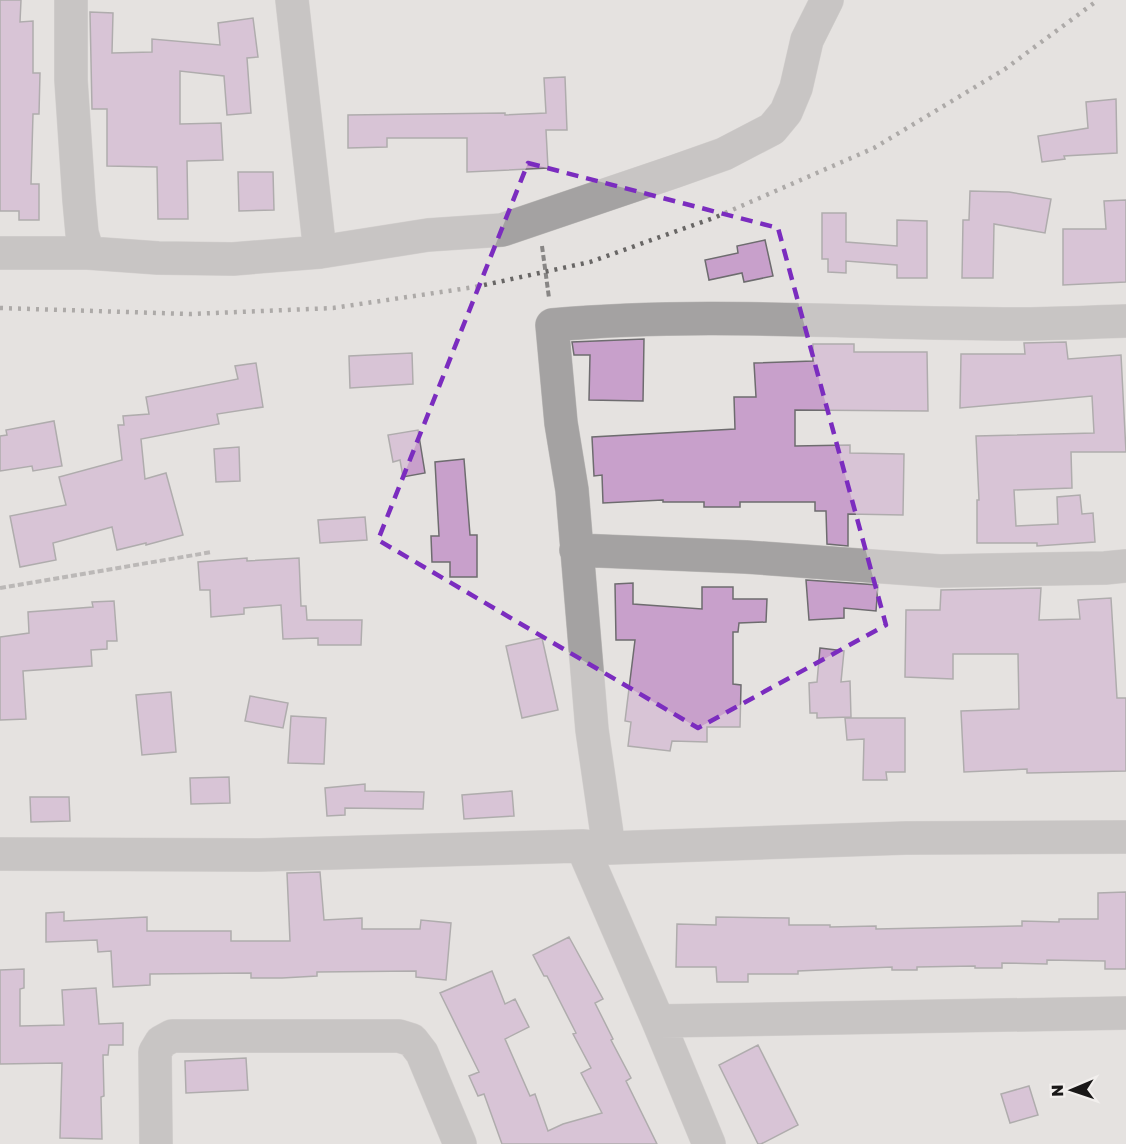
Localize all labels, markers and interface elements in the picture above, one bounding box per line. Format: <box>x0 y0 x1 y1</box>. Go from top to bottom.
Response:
north arrow <box>1042 1060 1102 1120</box>
text: N <box>1047 1084 1067 1097</box>

